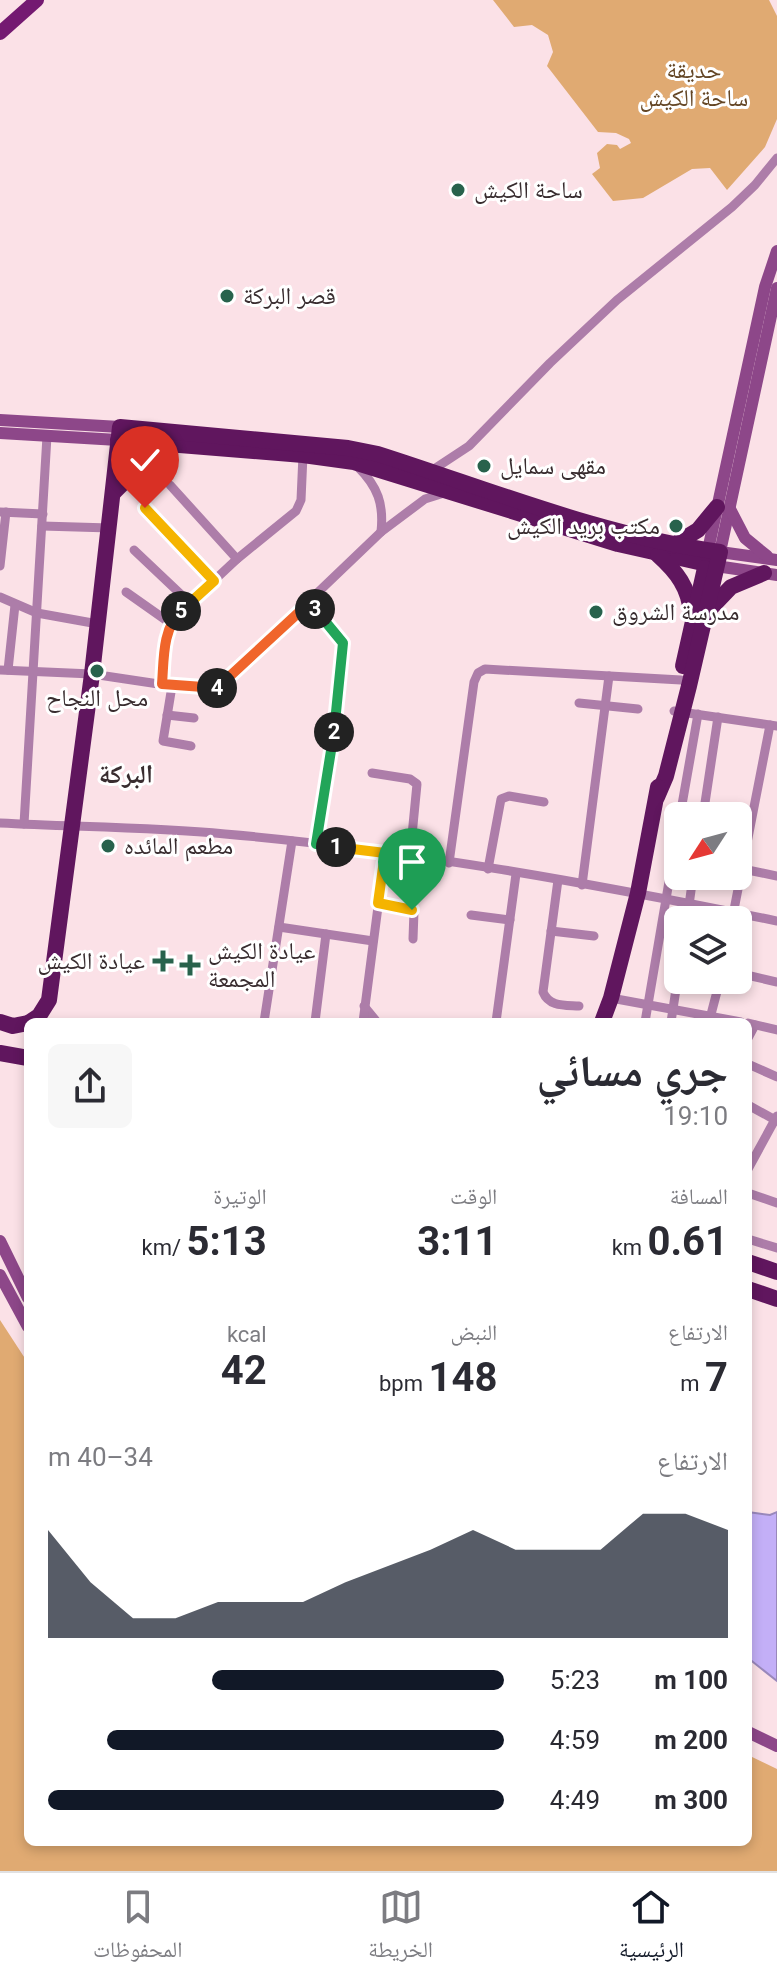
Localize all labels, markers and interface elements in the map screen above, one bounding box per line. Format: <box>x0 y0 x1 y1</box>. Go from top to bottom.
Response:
park label: حديقة ساحة الكيش <box>640 56 748 112</box>
place label: ساحة الكيش <box>474 176 583 204</box>
marker: ساحة الكيش <box>449 181 467 199</box>
place label: قصر البركة <box>243 282 336 310</box>
marker: قصر البركة <box>218 287 236 305</box>
pin <box>111 426 179 508</box>
icon: check <box>123 438 167 482</box>
place label: مقهى سمايل <box>500 452 606 480</box>
marker: مقهى سمايل <box>475 457 493 475</box>
place label: مكتب بريد الكيش <box>507 512 660 540</box>
marker: مكتب بريد الكيش <box>667 517 685 535</box>
pin: 3 <box>295 589 335 629</box>
pin: 5 <box>161 591 201 631</box>
text: 3 <box>309 596 321 621</box>
text: 5 <box>175 598 187 623</box>
place label: مدرسة الشروق <box>612 598 739 626</box>
marker: مدرسة الشروق <box>587 603 605 621</box>
marker: محل النجاح <box>88 662 106 680</box>
pin: 4 <box>197 668 237 708</box>
text: 4 <box>211 675 223 700</box>
place label: محل النجاح <box>46 684 148 713</box>
pin: 2 <box>314 712 354 752</box>
text: 2 <box>328 719 340 744</box>
district label: البركة <box>99 759 153 789</box>
north arrow <box>664 802 752 890</box>
map controls <box>664 802 752 994</box>
pin: 1 <box>316 827 356 867</box>
pin <box>378 828 446 910</box>
place label: مطعم المائده <box>124 832 233 862</box>
text: 1 <box>330 834 342 859</box>
marker: مطعم المائده <box>99 837 117 855</box>
icon: arrive <box>390 840 434 884</box>
button: layers <box>664 906 752 994</box>
place label: عيادة الكيش المجمعة <box>208 937 315 993</box>
place label: عيادة الكيش <box>38 947 145 975</box>
marker: عيادة الكيش <box>152 950 174 972</box>
marker: عيادة الكيش المجمعة <box>179 954 201 976</box>
button: share <box>48 1044 132 1128</box>
text: جري مسائي <box>537 1045 728 1097</box>
text: 19:10 <box>663 1101 728 1131</box>
text: الوتيرة <box>213 1184 267 1209</box>
text: الوقت <box>450 1184 497 1209</box>
text: المسافة <box>670 1184 728 1209</box>
text: 5:13 <box>187 1218 267 1265</box>
text: 3:11 <box>417 1218 497 1265</box>
text: 0.61 <box>648 1218 728 1265</box>
text: /km <box>142 1235 187 1260</box>
text: km <box>612 1235 648 1260</box>
text: النبض <box>450 1320 497 1345</box>
text: الارتفاع <box>668 1320 728 1345</box>
text: kcal <box>227 1322 267 1347</box>
text: 42 <box>221 1347 267 1394</box>
text: 148 <box>428 1354 497 1401</box>
text: 7 <box>705 1354 728 1401</box>
text: bpm <box>379 1371 428 1396</box>
text: m <box>680 1371 705 1396</box>
text: 34–40 m <box>48 1442 153 1472</box>
text: الارتفاع <box>657 1446 728 1476</box>
text: 5:23 <box>550 1665 600 1695</box>
text: 100 m <box>654 1665 728 1695</box>
text: 4:59 <box>550 1725 600 1755</box>
text: 200 m <box>654 1725 728 1755</box>
text: 4:49 <box>550 1785 600 1815</box>
text: 300 m <box>654 1785 728 1815</box>
tab: المحفوظات <box>93 1885 182 1971</box>
tab: الخريطة <box>368 1885 433 1971</box>
tab: الرئيسية <box>619 1885 684 1971</box>

